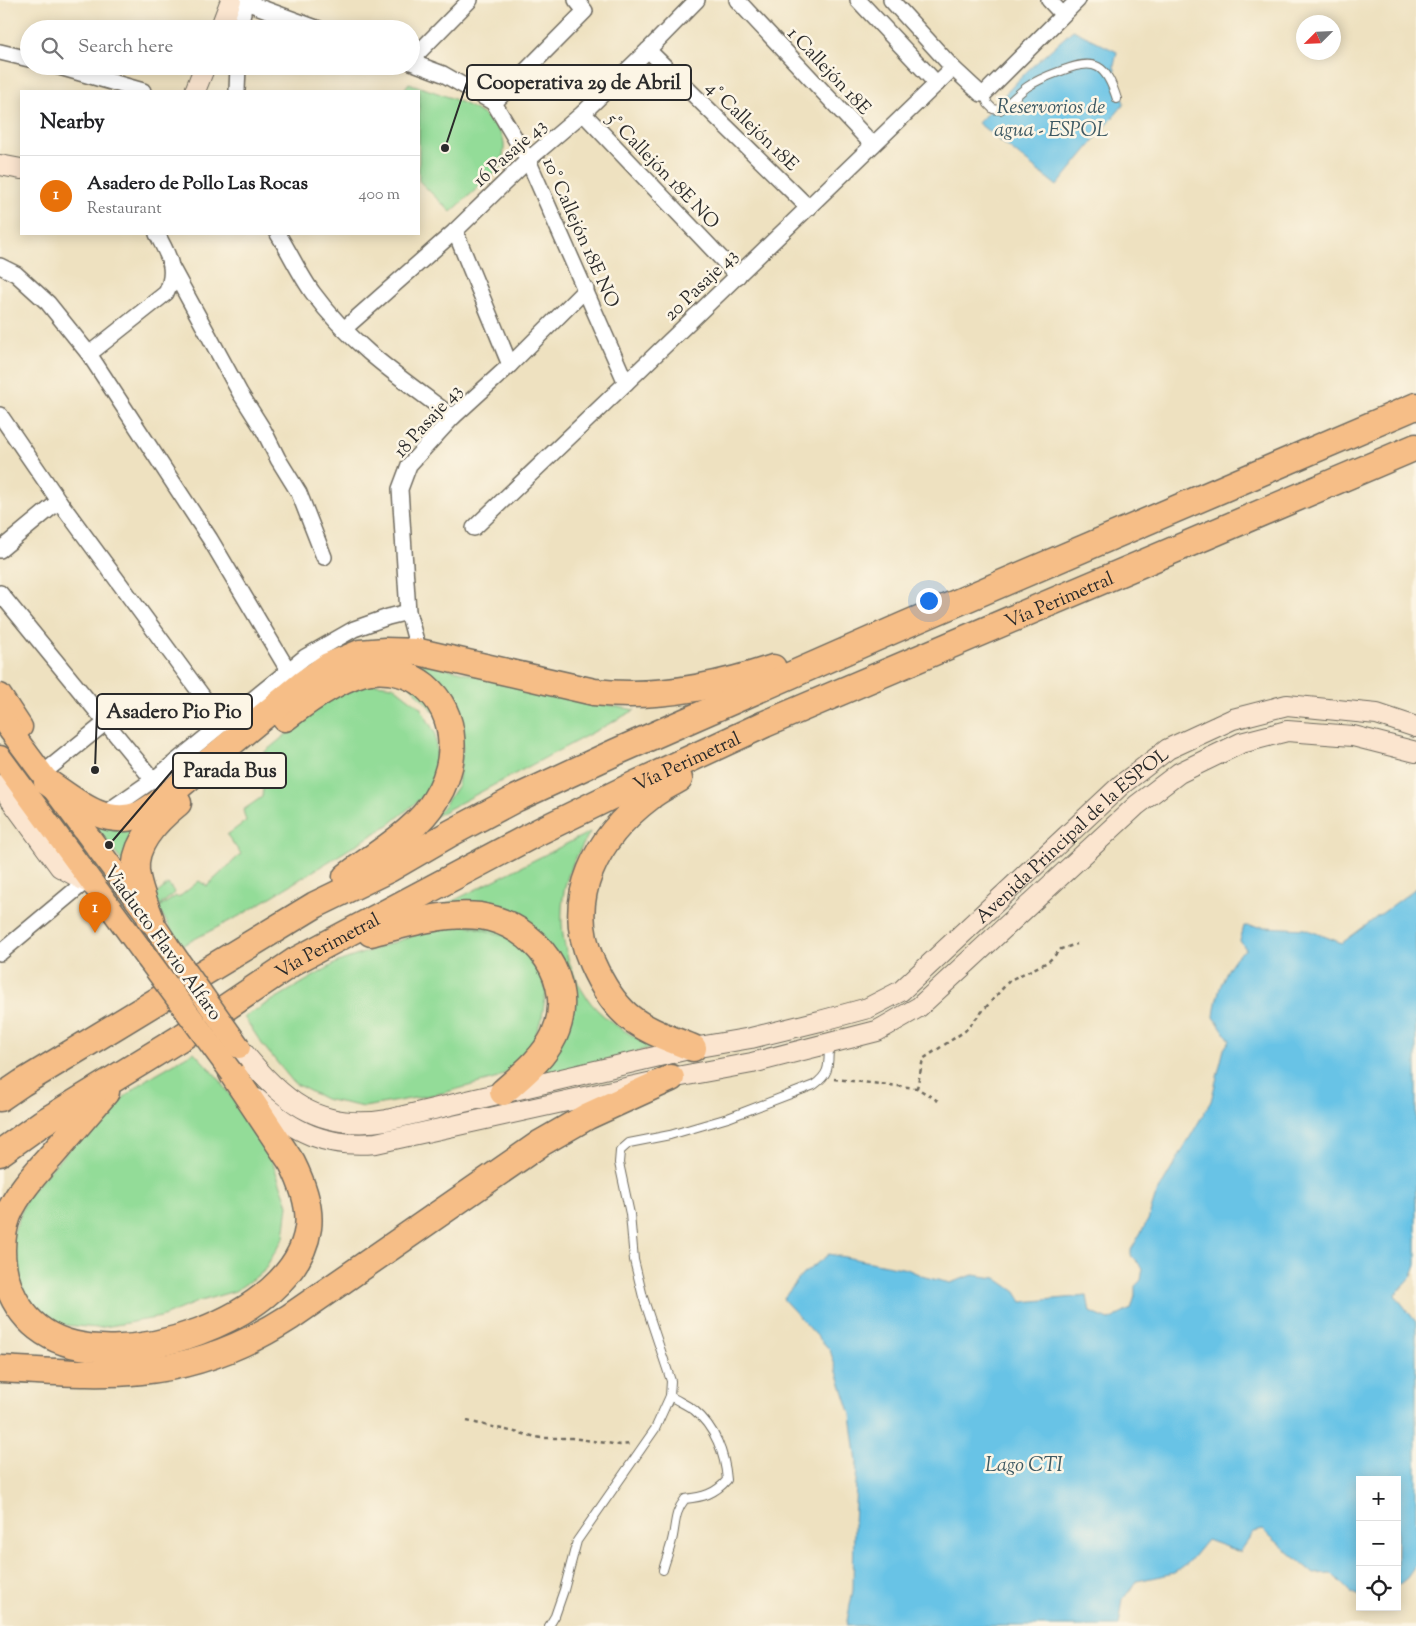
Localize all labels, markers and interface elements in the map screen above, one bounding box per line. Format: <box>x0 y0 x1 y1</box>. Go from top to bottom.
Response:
north arrow <box>1296 15 1341 60</box>
search box <box>20 20 420 75</box>
street label: 1 Callejón 18E <box>780 22 877 122</box>
icon: search <box>38 34 66 62</box>
text: Search here <box>78 34 173 61</box>
callout: Cooperativa 29 de Abril <box>467 65 691 100</box>
text: Cooperativa 29 de Abril <box>477 70 682 99</box>
street label: 4° Callejón 18E <box>699 76 804 178</box>
water label: Reservorios de agua - ESPOL <box>994 94 1108 146</box>
street label: 5° Callejón 18E NO <box>599 107 725 236</box>
text: Nearby <box>40 108 105 138</box>
street label: 16 Pasaje 43 <box>468 114 553 194</box>
street label: 10° Callejón 18E NO <box>535 154 625 312</box>
text: Asadero de Pollo Las Rocas <box>87 171 308 198</box>
text: 1 <box>53 184 59 207</box>
text: 400 m <box>359 184 400 207</box>
text: Restaurant <box>87 198 162 221</box>
street label: 20 Pasaje 43 <box>659 244 745 328</box>
street label: 18 Pasaje 43 <box>388 379 469 464</box>
street label: Vía Perimetral <box>1001 566 1118 636</box>
your location <box>916 588 942 614</box>
callout: Asadero Pio Pio <box>97 694 252 729</box>
text: Asadero Pio Pio <box>106 699 242 728</box>
street label: Vía Perimetral <box>629 726 746 799</box>
street label: Avenida Principal de la ESPOL <box>970 742 1176 931</box>
callout: Parada Bus <box>173 753 286 788</box>
text: Parada Bus <box>183 758 277 787</box>
street label: Viaducto Flavio Alfaro <box>96 860 228 1027</box>
pin: 1 <box>79 892 111 933</box>
street label: Vía Perimetral <box>271 907 385 987</box>
water label: Lago CTI <box>985 1452 1064 1481</box>
map controls <box>1356 1476 1401 1611</box>
button: + <box>1356 1476 1401 1521</box>
button: − <box>1356 1521 1401 1566</box>
button: locate <box>1356 1566 1401 1611</box>

